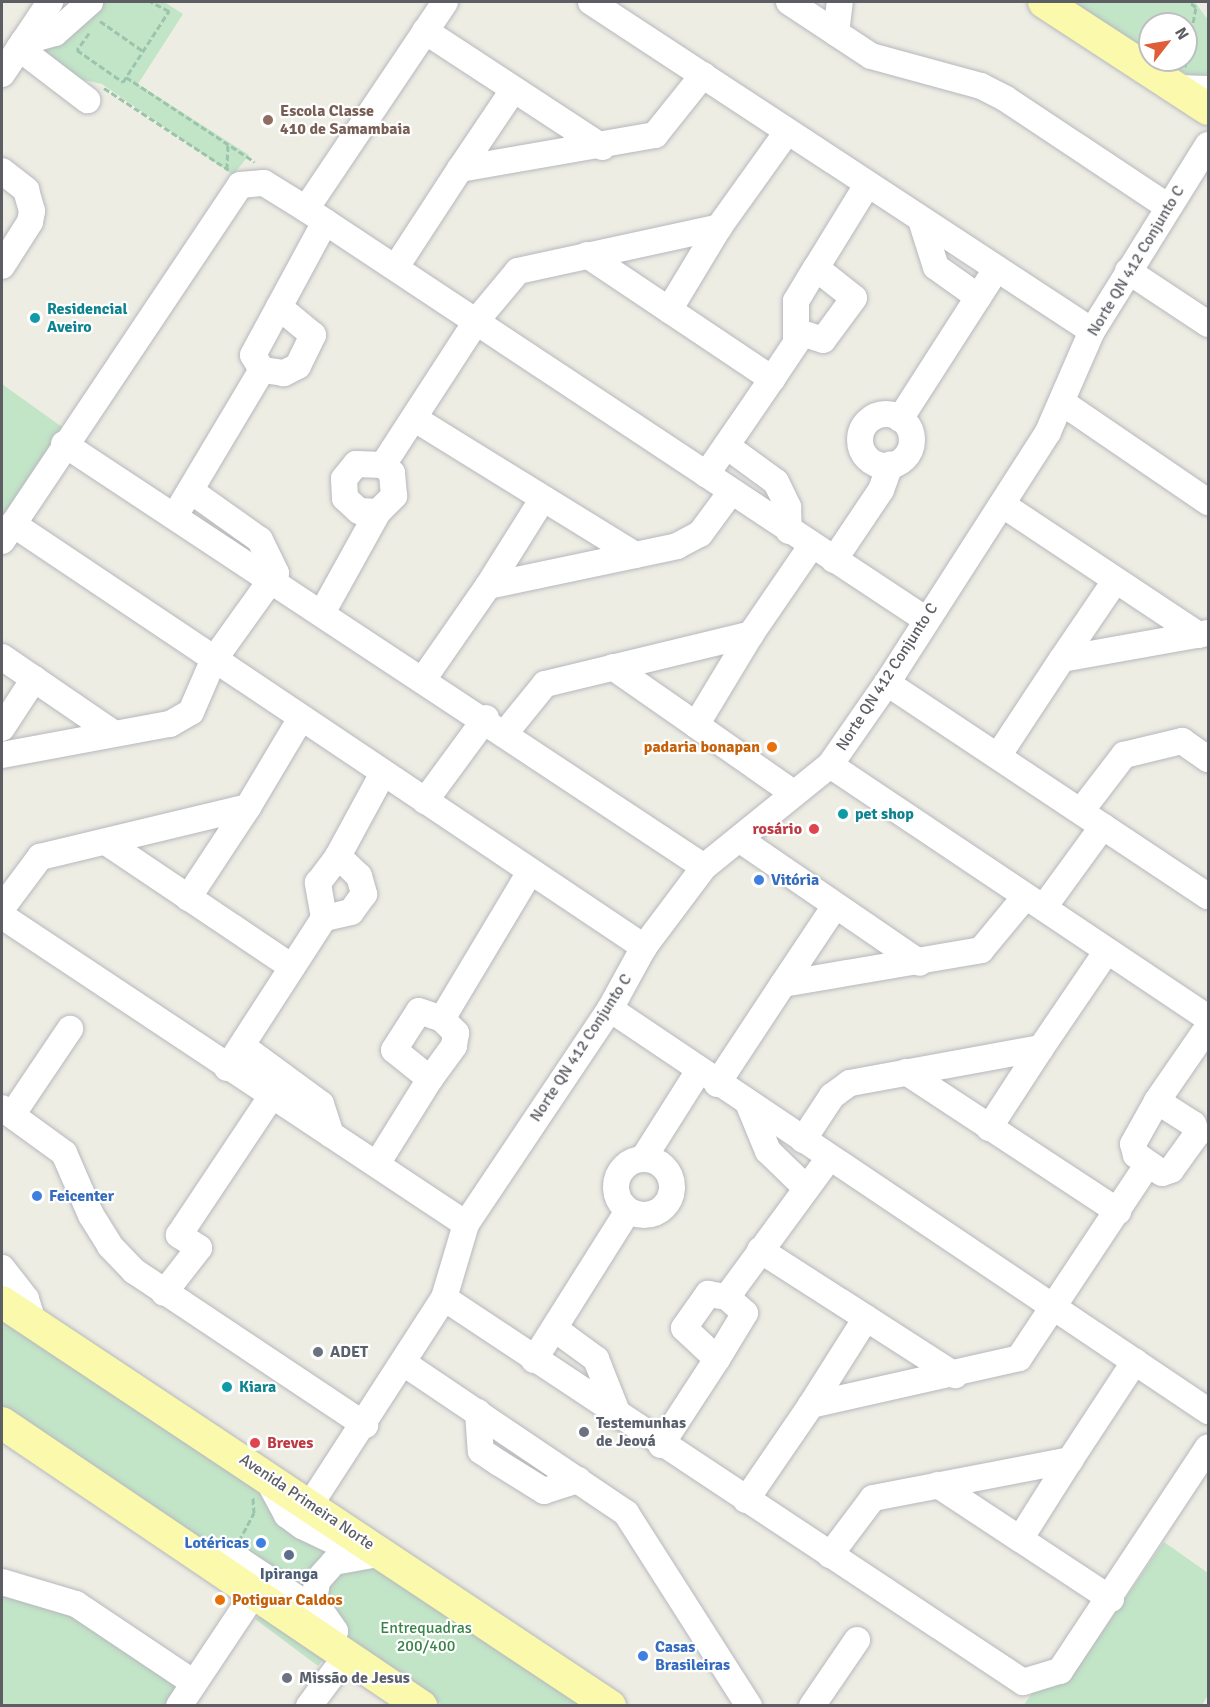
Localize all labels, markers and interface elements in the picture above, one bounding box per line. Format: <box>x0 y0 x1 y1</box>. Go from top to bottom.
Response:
north arrow <box>1138 12 1198 72</box>
text: N <box>1170 24 1193 44</box>
place label: Escola Classe 410 de Samambaia <box>280 101 411 139</box>
marker: Escola Classe 410 de Samambaia <box>261 113 275 127</box>
street label: Norte QN 412 Conjunto C <box>1083 182 1189 340</box>
place label: Residencial Aveiro <box>47 299 128 337</box>
marker: Residencial Aveiro <box>28 311 42 325</box>
street label: Norte QN 412 Conjunto C <box>832 600 942 754</box>
place label: padaria bonapan <box>644 737 760 757</box>
marker: padaria bonapan <box>765 740 779 754</box>
place label: pet shop <box>855 804 914 824</box>
marker: pet shop <box>836 807 850 821</box>
place label: rosário <box>752 819 802 839</box>
marker: rosário <box>807 822 821 836</box>
place label: Vitória <box>771 870 819 890</box>
marker: Vitória <box>752 873 766 887</box>
street label: Norte QN 412 Conjunto C <box>526 971 636 1125</box>
place label: Feicenter <box>49 1186 114 1206</box>
marker: Feicenter <box>30 1189 44 1203</box>
place label: ADET <box>330 1342 368 1362</box>
marker: ADET <box>311 1345 325 1359</box>
place label: Kiara <box>239 1377 276 1397</box>
marker: Kiara <box>220 1380 234 1394</box>
place label: Testemunhas de Jeová <box>596 1413 686 1451</box>
marker: Testemunhas de Jeová <box>577 1425 591 1439</box>
place label: Breves <box>267 1433 313 1453</box>
marker: Breves <box>248 1436 262 1450</box>
street label: Avenida Primeira Norte <box>236 1450 378 1554</box>
place label: Lotéricas <box>184 1533 249 1553</box>
marker: Lotéricas <box>254 1536 268 1550</box>
marker: Ipiranga <box>282 1548 296 1562</box>
place label: Ipiranga <box>260 1564 318 1584</box>
place label: Potiguar Caldos <box>232 1590 343 1610</box>
marker: Potiguar Caldos <box>213 1593 227 1607</box>
park label: Entrequadras 200/400 <box>380 1618 472 1656</box>
place label: Casas Brasileiras <box>655 1637 730 1675</box>
marker: Casas Brasileiras <box>636 1649 650 1663</box>
place label: Missão de Jesus <box>299 1668 410 1688</box>
marker: Missão de Jesus <box>280 1671 294 1685</box>

